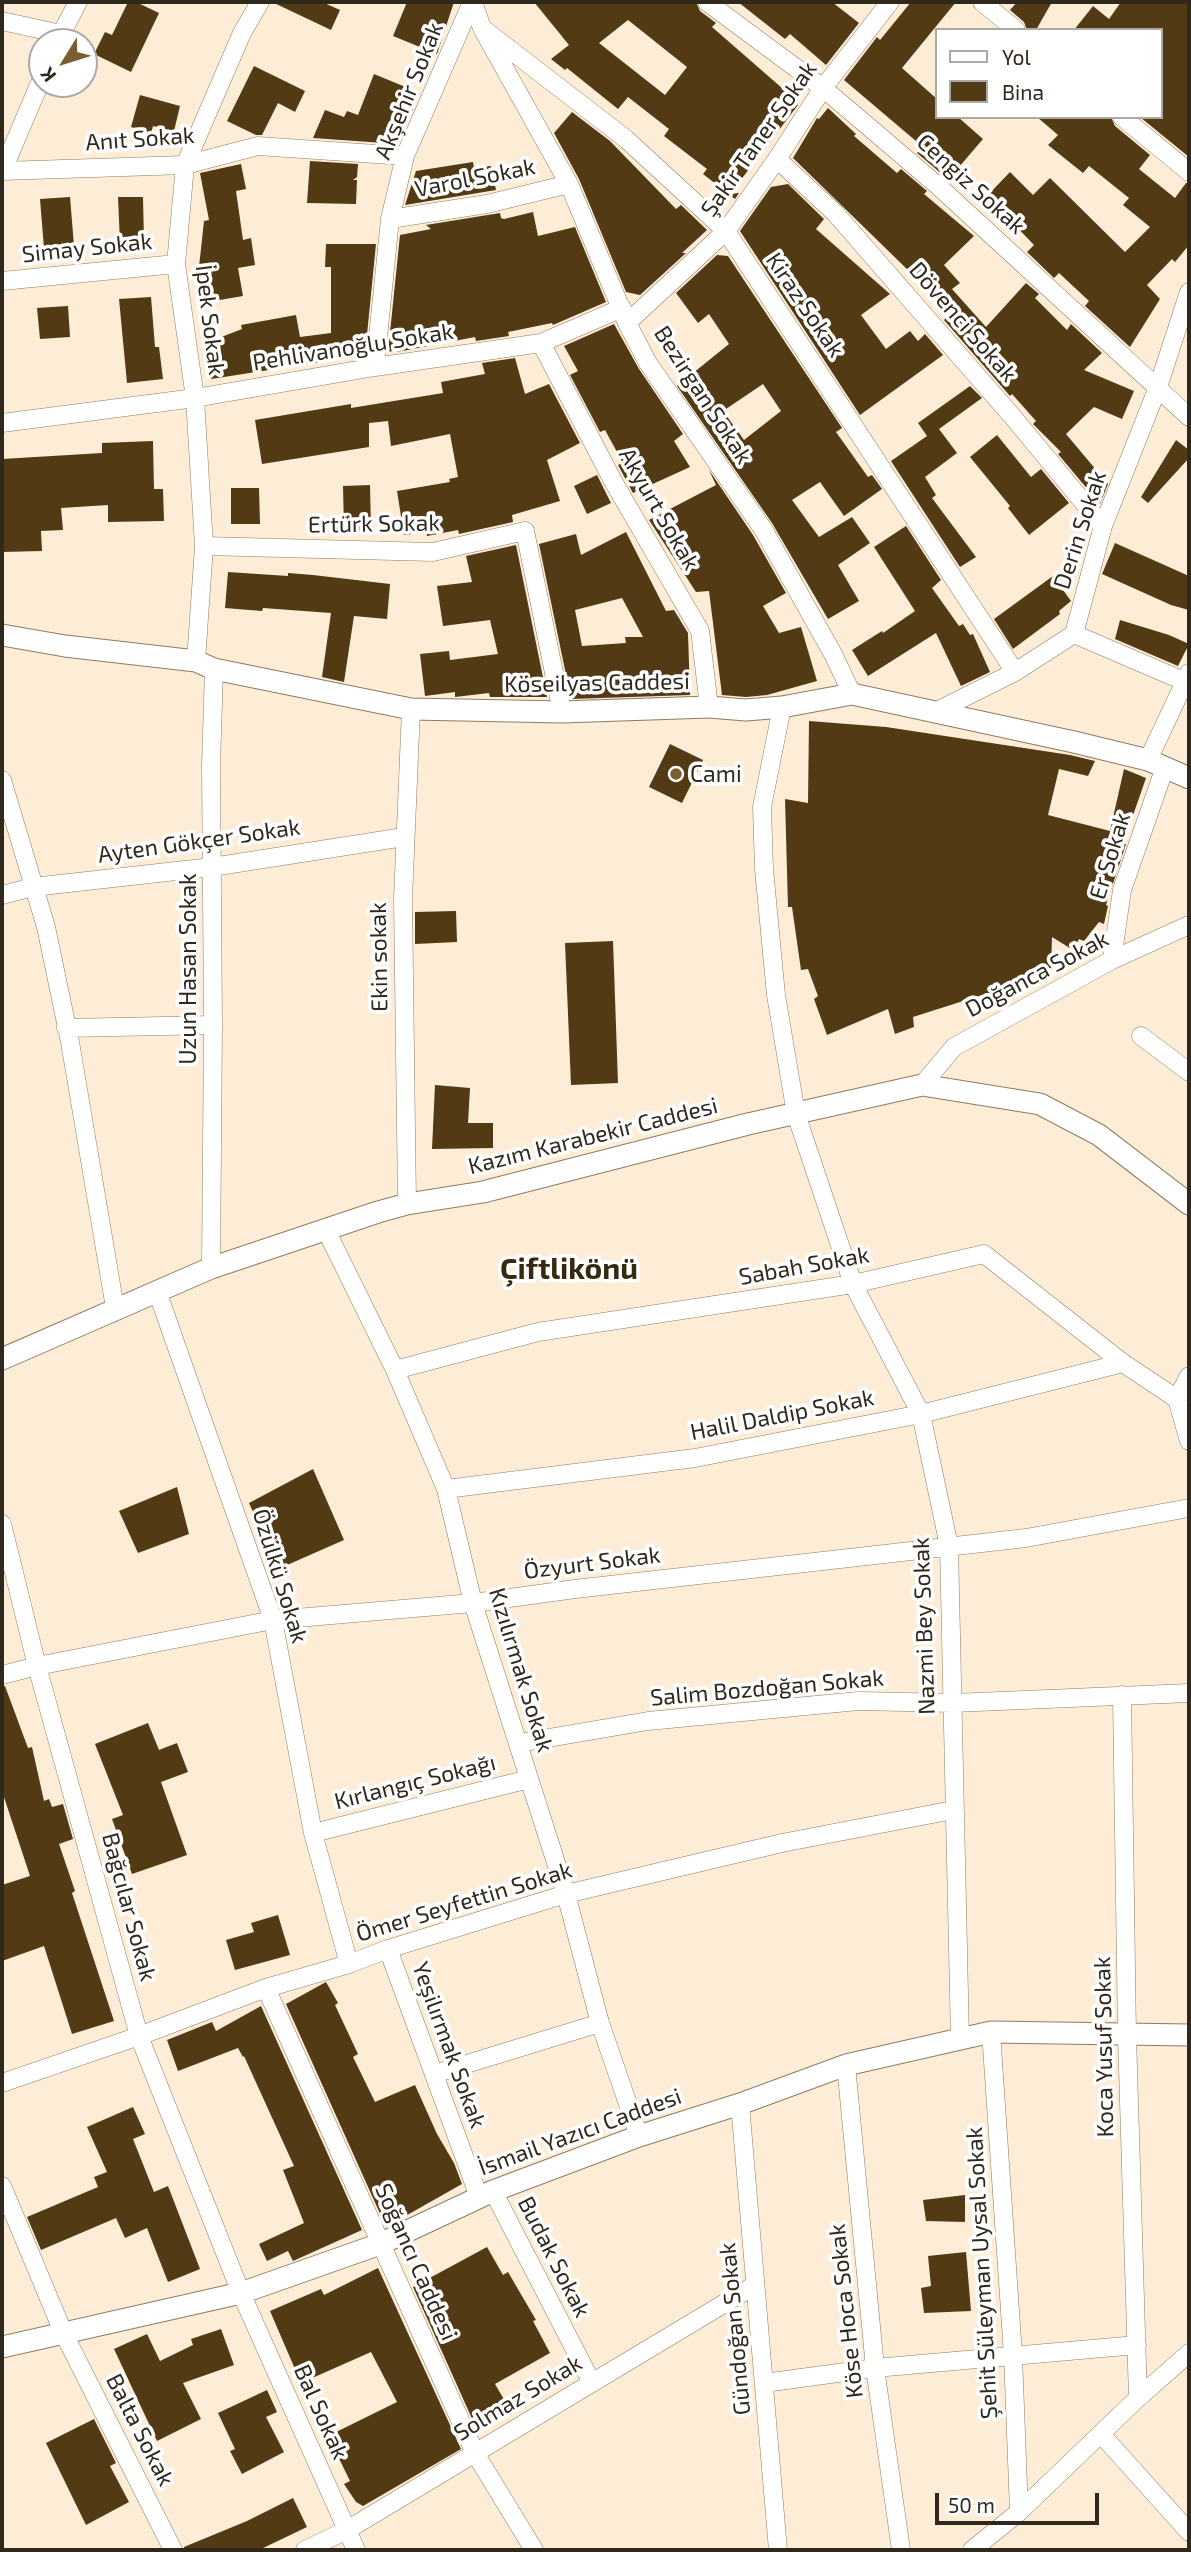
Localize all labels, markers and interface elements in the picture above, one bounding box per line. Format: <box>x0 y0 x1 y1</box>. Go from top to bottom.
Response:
street label: Akşehir Sokak <box>369 18 449 164</box>
north arrow <box>28 28 98 98</box>
legend <box>936 28 1163 119</box>
text: Yol <box>1002 44 1031 69</box>
street label: Şakir Taner Sokak <box>695 56 823 222</box>
text: K <box>35 63 60 87</box>
text: Bina <box>1002 79 1044 104</box>
street label: Anıt Sokak <box>85 121 195 157</box>
street label: Cengiz Sokak <box>911 128 1031 240</box>
street label: Varol Sokak <box>413 153 537 203</box>
street label: Simay Sokak <box>21 227 153 269</box>
street label: Kiraz Sokak <box>760 248 850 362</box>
street label: Dövenci Sokak <box>903 256 1023 388</box>
street label: İpek Sokak <box>190 263 230 377</box>
street label: Pehlivanoğlu Sokak <box>251 318 455 376</box>
street label: Bezirgan Sokak <box>648 321 758 469</box>
street label: Akyurt Sokak <box>613 443 705 575</box>
street label: Derin Sokak <box>1048 467 1112 593</box>
street label: Ertürk Sokak <box>308 509 440 539</box>
street label: Köseilyas Caddesi <box>504 668 690 698</box>
place label: Cami <box>690 760 742 788</box>
marker: Cami <box>668 766 684 782</box>
street label: Er Sokak <box>1084 809 1136 903</box>
street label: Ayten Gökçer Sokak <box>96 813 302 869</box>
street label: Uzun Hasan Sokak <box>174 873 202 1065</box>
street label: Ekin sokak <box>364 902 394 1012</box>
street label: Doğanca Sokak <box>961 925 1113 1023</box>
street label: Kazım Karabekir Caddesi <box>465 1092 721 1180</box>
street label: Sabah Sokak <box>737 1241 871 1291</box>
district label: Çiftlikönü <box>500 1251 638 1287</box>
street label: Halil Daldip Sokak <box>688 1384 876 1446</box>
street label: Özülkü Sokak <box>246 1506 314 1646</box>
street label: Nazmi Bey Sokak <box>907 1537 941 1715</box>
street label: Özyurt Sokak <box>522 1541 662 1585</box>
street label: Kızılırmak Sokak <box>483 1585 559 1755</box>
street label: Salim Bozdoğan Sokak <box>649 1664 885 1712</box>
street label: Kırlangıç Sokağı <box>332 1749 498 1815</box>
street label: Bağcılar Sokak <box>96 1830 162 1984</box>
street label: Ömer Seyfettin Sokak <box>353 1856 575 1948</box>
street label: Koca Yusuf Sokak <box>1089 1956 1119 2138</box>
street label: Yeşilırmak Sokak <box>406 1958 492 2132</box>
street label: İsmail Yazıcı Caddesi <box>475 2082 685 2182</box>
street label: Şehit Süleyman Uysal Sokak <box>961 2126 1003 2420</box>
street label: Soğancı Caddesi <box>369 2179 463 2345</box>
street label: Budak Sokak <box>512 2192 596 2322</box>
street label: Köse Hoca Sokak <box>823 2223 869 2399</box>
street label: Gündoğan Sokak <box>714 2242 756 2416</box>
street label: Solmaz Sokak <box>449 2349 587 2447</box>
street label: Bal Sokak <box>288 2360 354 2464</box>
street label: Balta Sokak <box>100 2369 180 2491</box>
scale bar <box>939 2478 1104 2522</box>
text: 50 m <box>948 2492 995 2517</box>

